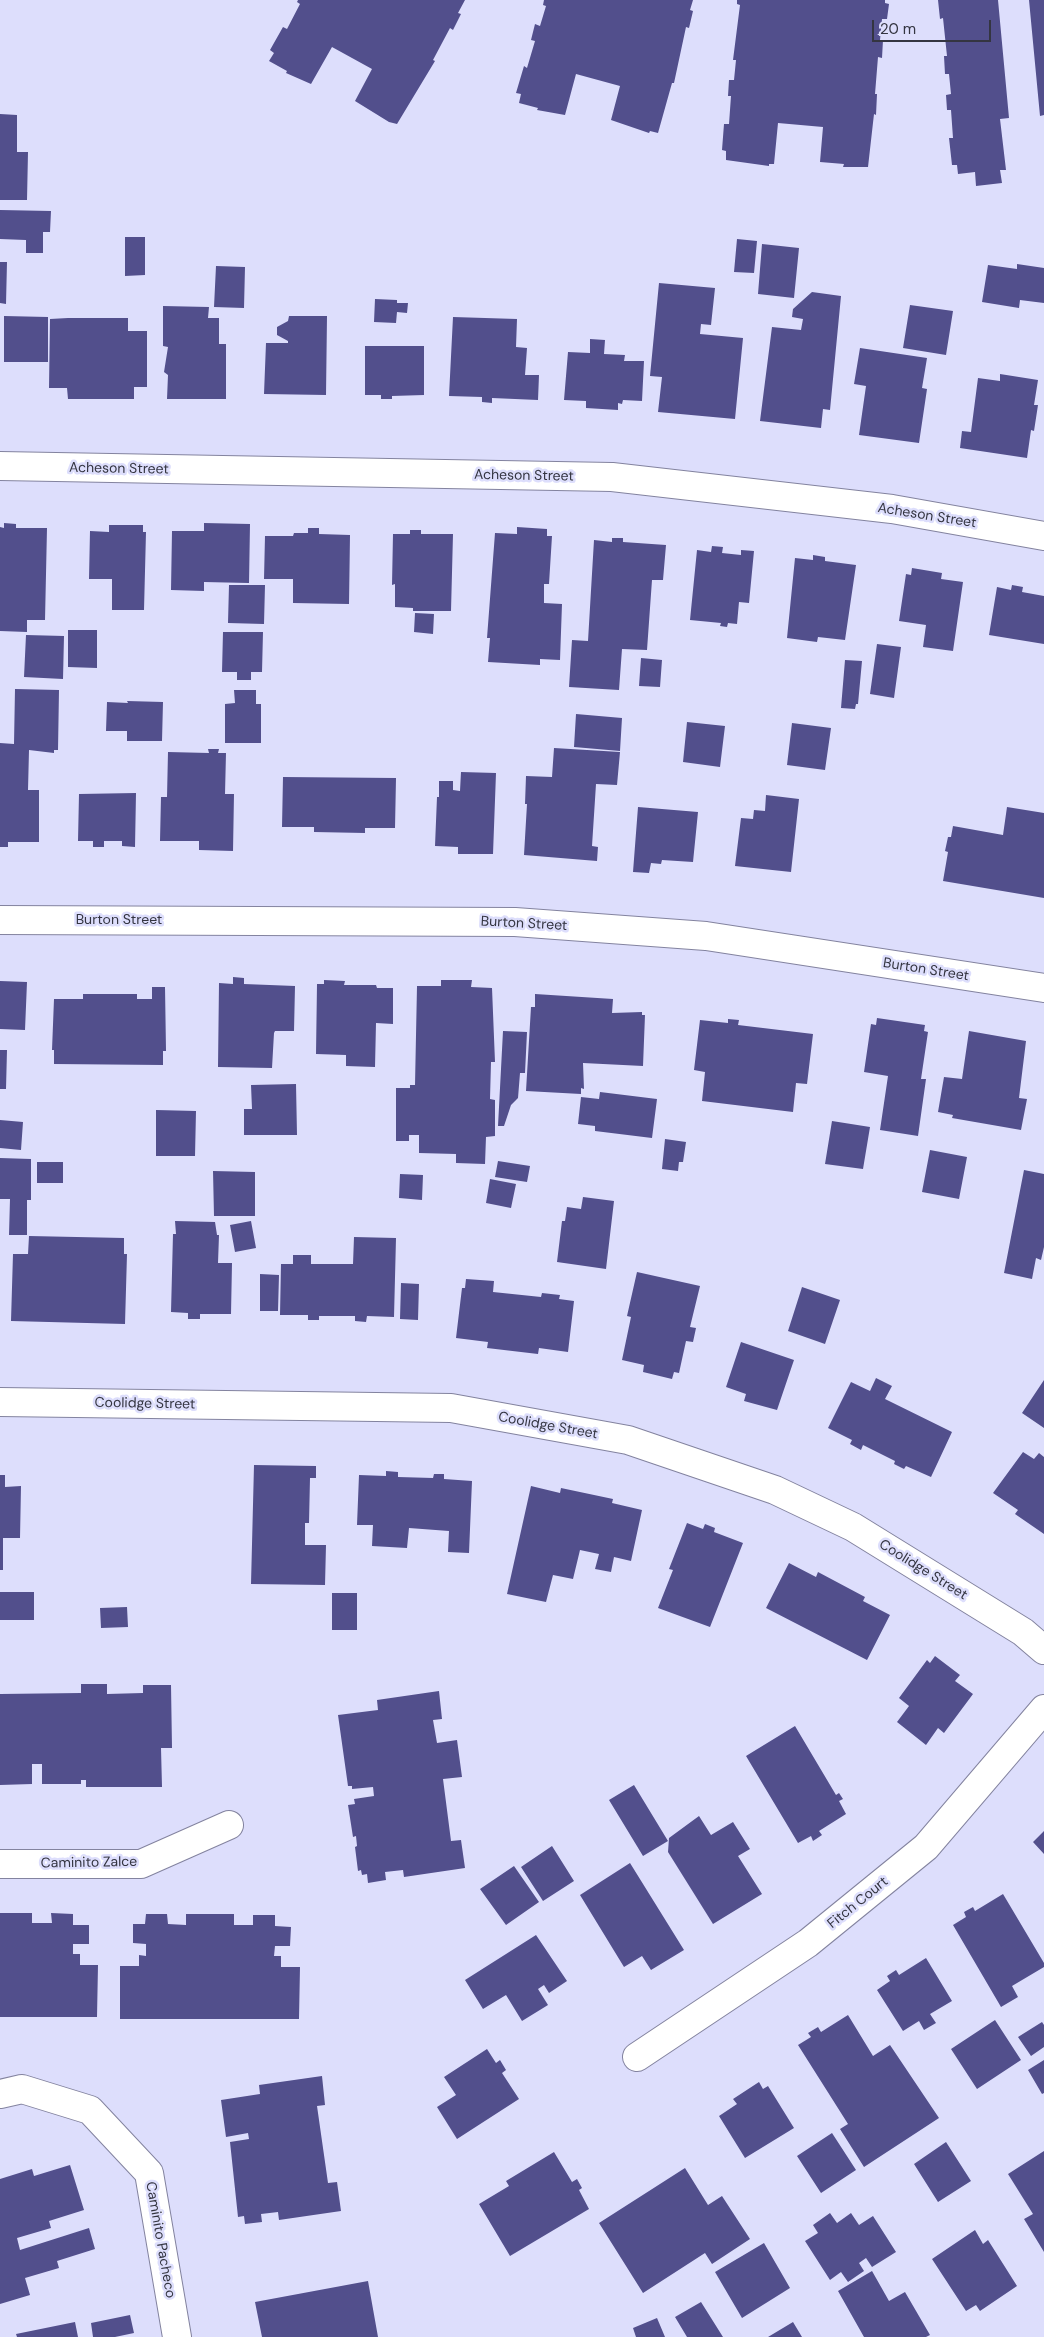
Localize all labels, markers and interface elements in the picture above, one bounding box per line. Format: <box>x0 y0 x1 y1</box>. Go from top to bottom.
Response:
scale bar <box>874 10 993 42</box>
text: 20 m <box>880 19 916 39</box>
street label: Acheson Street <box>69 460 169 478</box>
street label: Acheson Street <box>474 467 574 485</box>
street label: Acheson Street <box>876 500 978 532</box>
street label: Burton Street <box>76 912 162 928</box>
street label: Burton Street <box>480 913 568 935</box>
street label: Burton Street <box>882 955 970 985</box>
street label: Coolidge Street <box>94 1395 196 1413</box>
street label: Coolidge Street <box>497 1409 599 1443</box>
street label: Coolidge Street <box>876 1536 970 1604</box>
street label: Caminito Zalce <box>41 1854 137 1872</box>
street label: Fitch Court <box>824 1874 892 1932</box>
street label: Caminito Pacheco <box>141 2180 179 2300</box>

